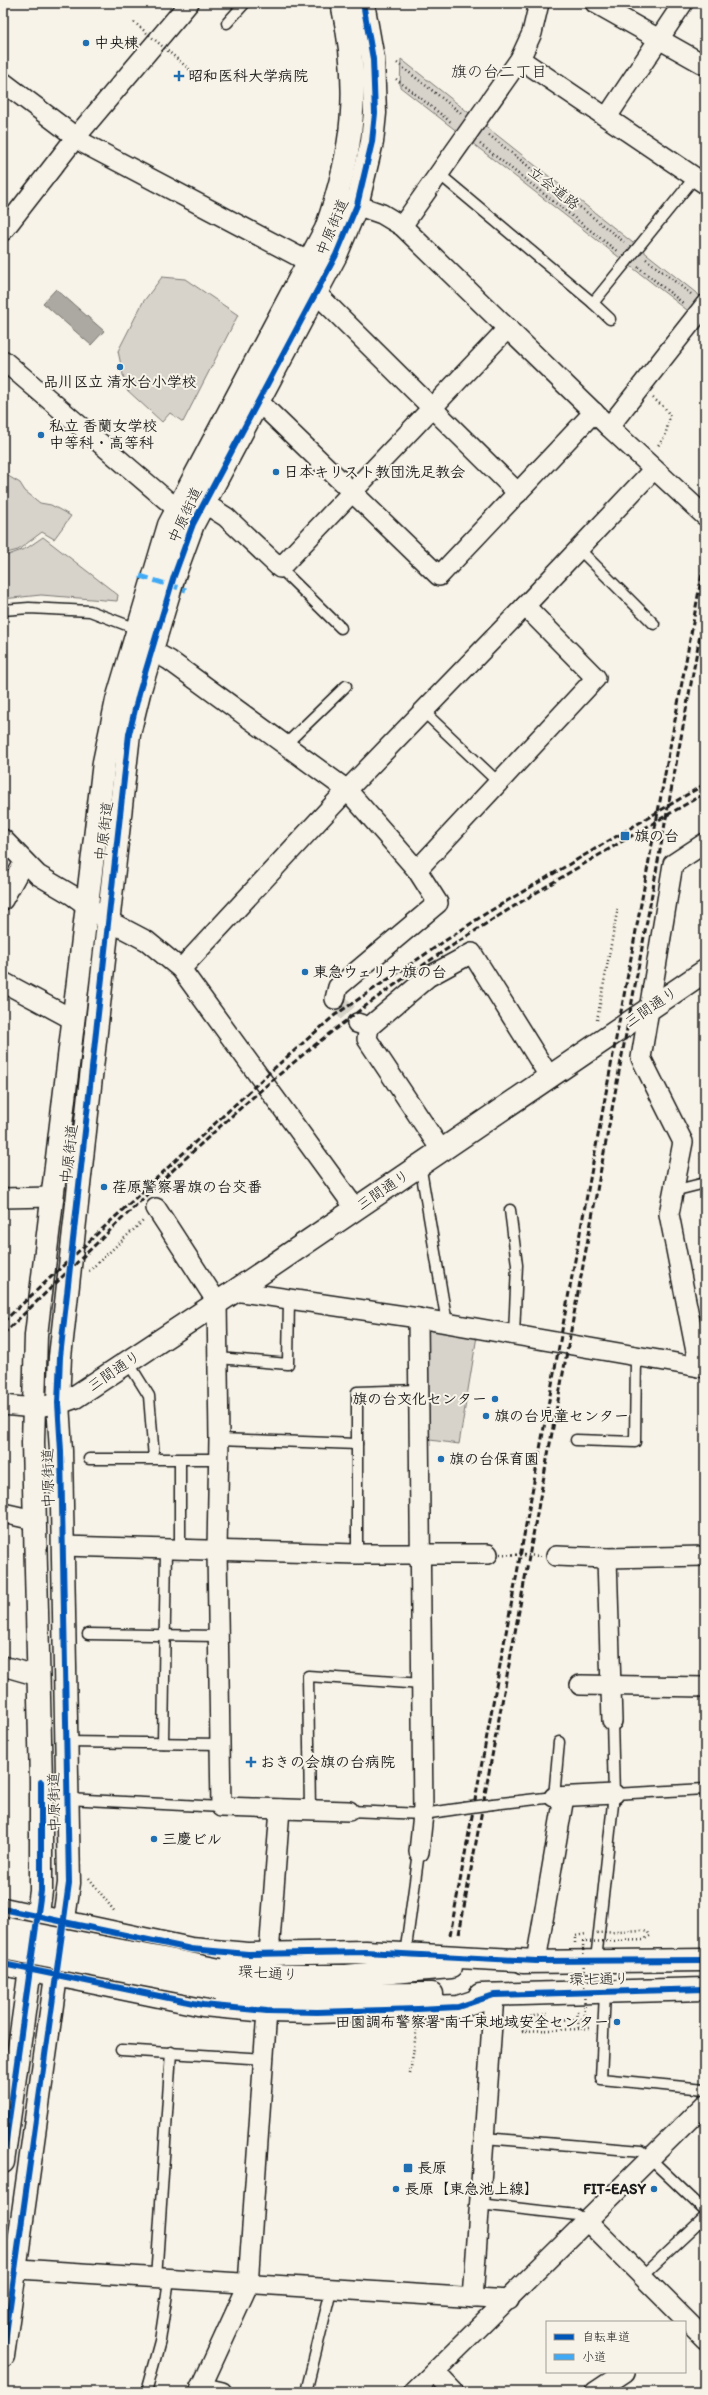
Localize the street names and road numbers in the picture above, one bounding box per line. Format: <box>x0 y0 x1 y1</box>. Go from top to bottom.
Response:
street label: 立会道路 <box>525 162 583 214</box>
street label: 中原街道 <box>312 196 352 258</box>
street label: 中原街道 <box>164 484 206 546</box>
street label: 中原街道 <box>91 800 117 862</box>
street label: 三間通り <box>621 983 681 1031</box>
street label: 中原街道 <box>57 1123 81 1185</box>
street label: 三間通り <box>353 1166 413 1214</box>
street label: 三間通り <box>84 1347 144 1395</box>
street label: 中原街道 <box>38 1448 58 1508</box>
street label: 中原街道 <box>44 1772 64 1832</box>
street label: 環七通り <box>237 1962 299 1984</box>
street label: 環七通り <box>569 1969 629 1989</box>

